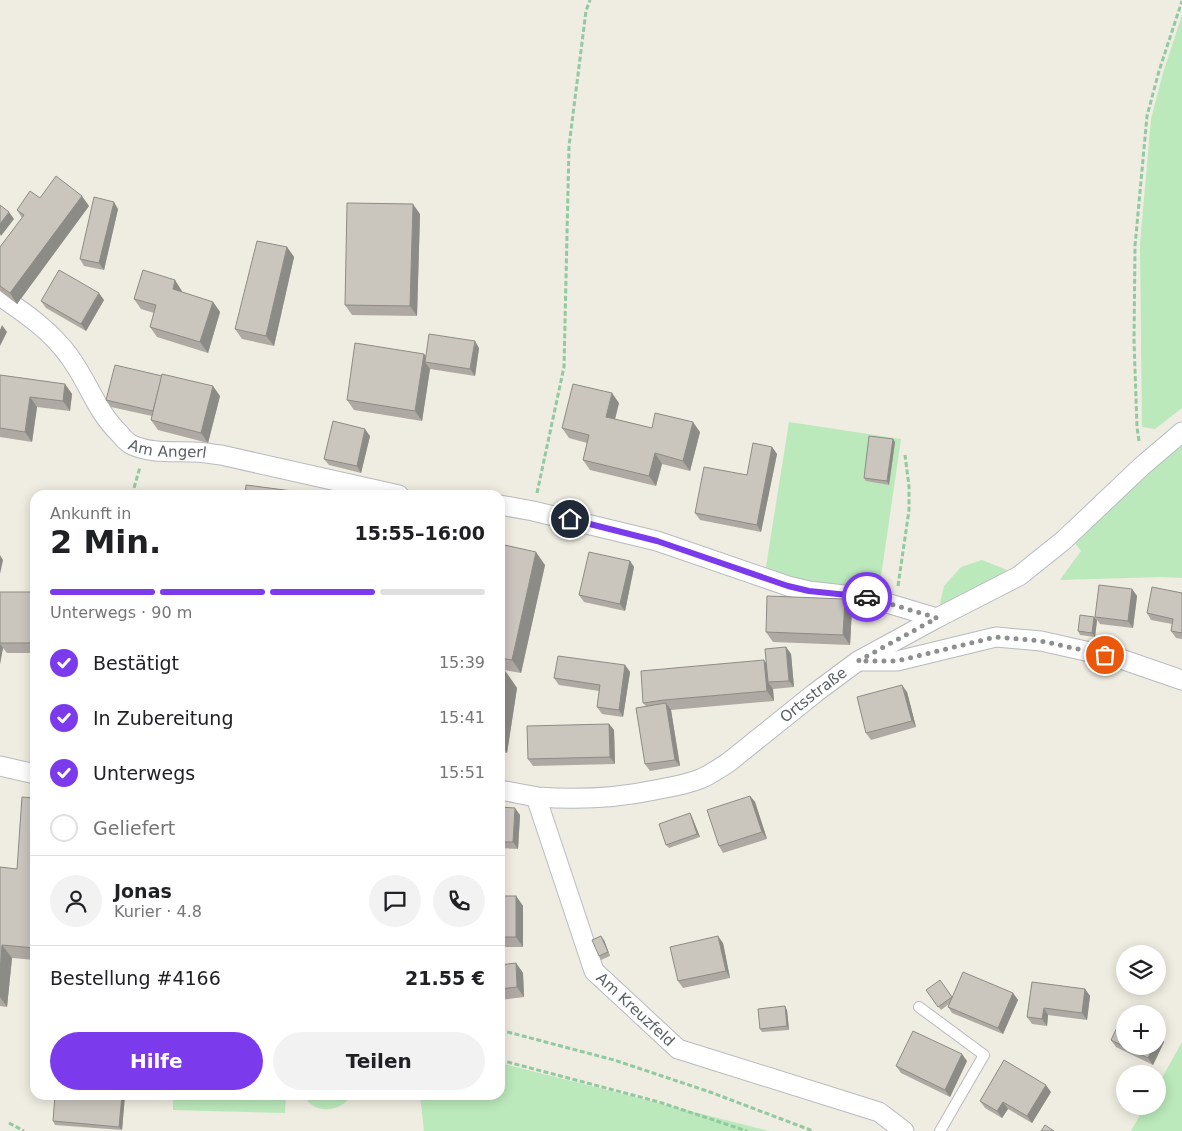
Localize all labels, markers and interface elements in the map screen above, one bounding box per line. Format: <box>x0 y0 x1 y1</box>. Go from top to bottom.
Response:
street label: Am Angerl <box>126 435 208 462</box>
pin <box>549 498 591 540</box>
text: Ankunft in <box>50 504 131 523</box>
icon: home <box>556 505 584 533</box>
text: 15:55–16:00 <box>355 522 485 544</box>
text: 2 Min. <box>50 523 161 561</box>
courier <box>842 572 892 622</box>
icon: car <box>853 583 881 611</box>
text: Unterwegs · 90 m <box>50 603 192 622</box>
pin <box>1084 634 1126 676</box>
icon: bag <box>1091 641 1119 669</box>
icon: check <box>50 649 78 677</box>
text: Bestätigt <box>93 652 179 674</box>
text: 15:39 <box>439 653 485 672</box>
street label: Ortsstraße <box>776 664 850 726</box>
icon: check <box>50 704 78 732</box>
text: In Zubereitung <box>93 707 233 729</box>
text: 15:41 <box>439 708 485 727</box>
icon: check <box>50 759 78 787</box>
text: Unterwegs <box>93 762 195 784</box>
text: 15:51 <box>439 763 485 782</box>
text: Geliefert <box>93 817 175 839</box>
button: person <box>50 875 102 927</box>
button: chat <box>369 875 421 927</box>
button: phone <box>433 875 485 927</box>
text: Jonas <box>114 880 172 902</box>
text: Kurier · 4.8 <box>114 902 202 921</box>
map controls <box>1116 945 1166 1115</box>
button: layers <box>1116 945 1166 995</box>
text: Bestellung #4166 <box>50 967 221 989</box>
text: 21.55 € <box>405 967 485 989</box>
street label: Am Kreuzfeld <box>593 969 678 1050</box>
button: + <box>1116 1005 1166 1055</box>
button: Hilfe <box>50 1032 263 1090</box>
button: Teilen <box>273 1032 485 1090</box>
button: − <box>1116 1065 1166 1115</box>

